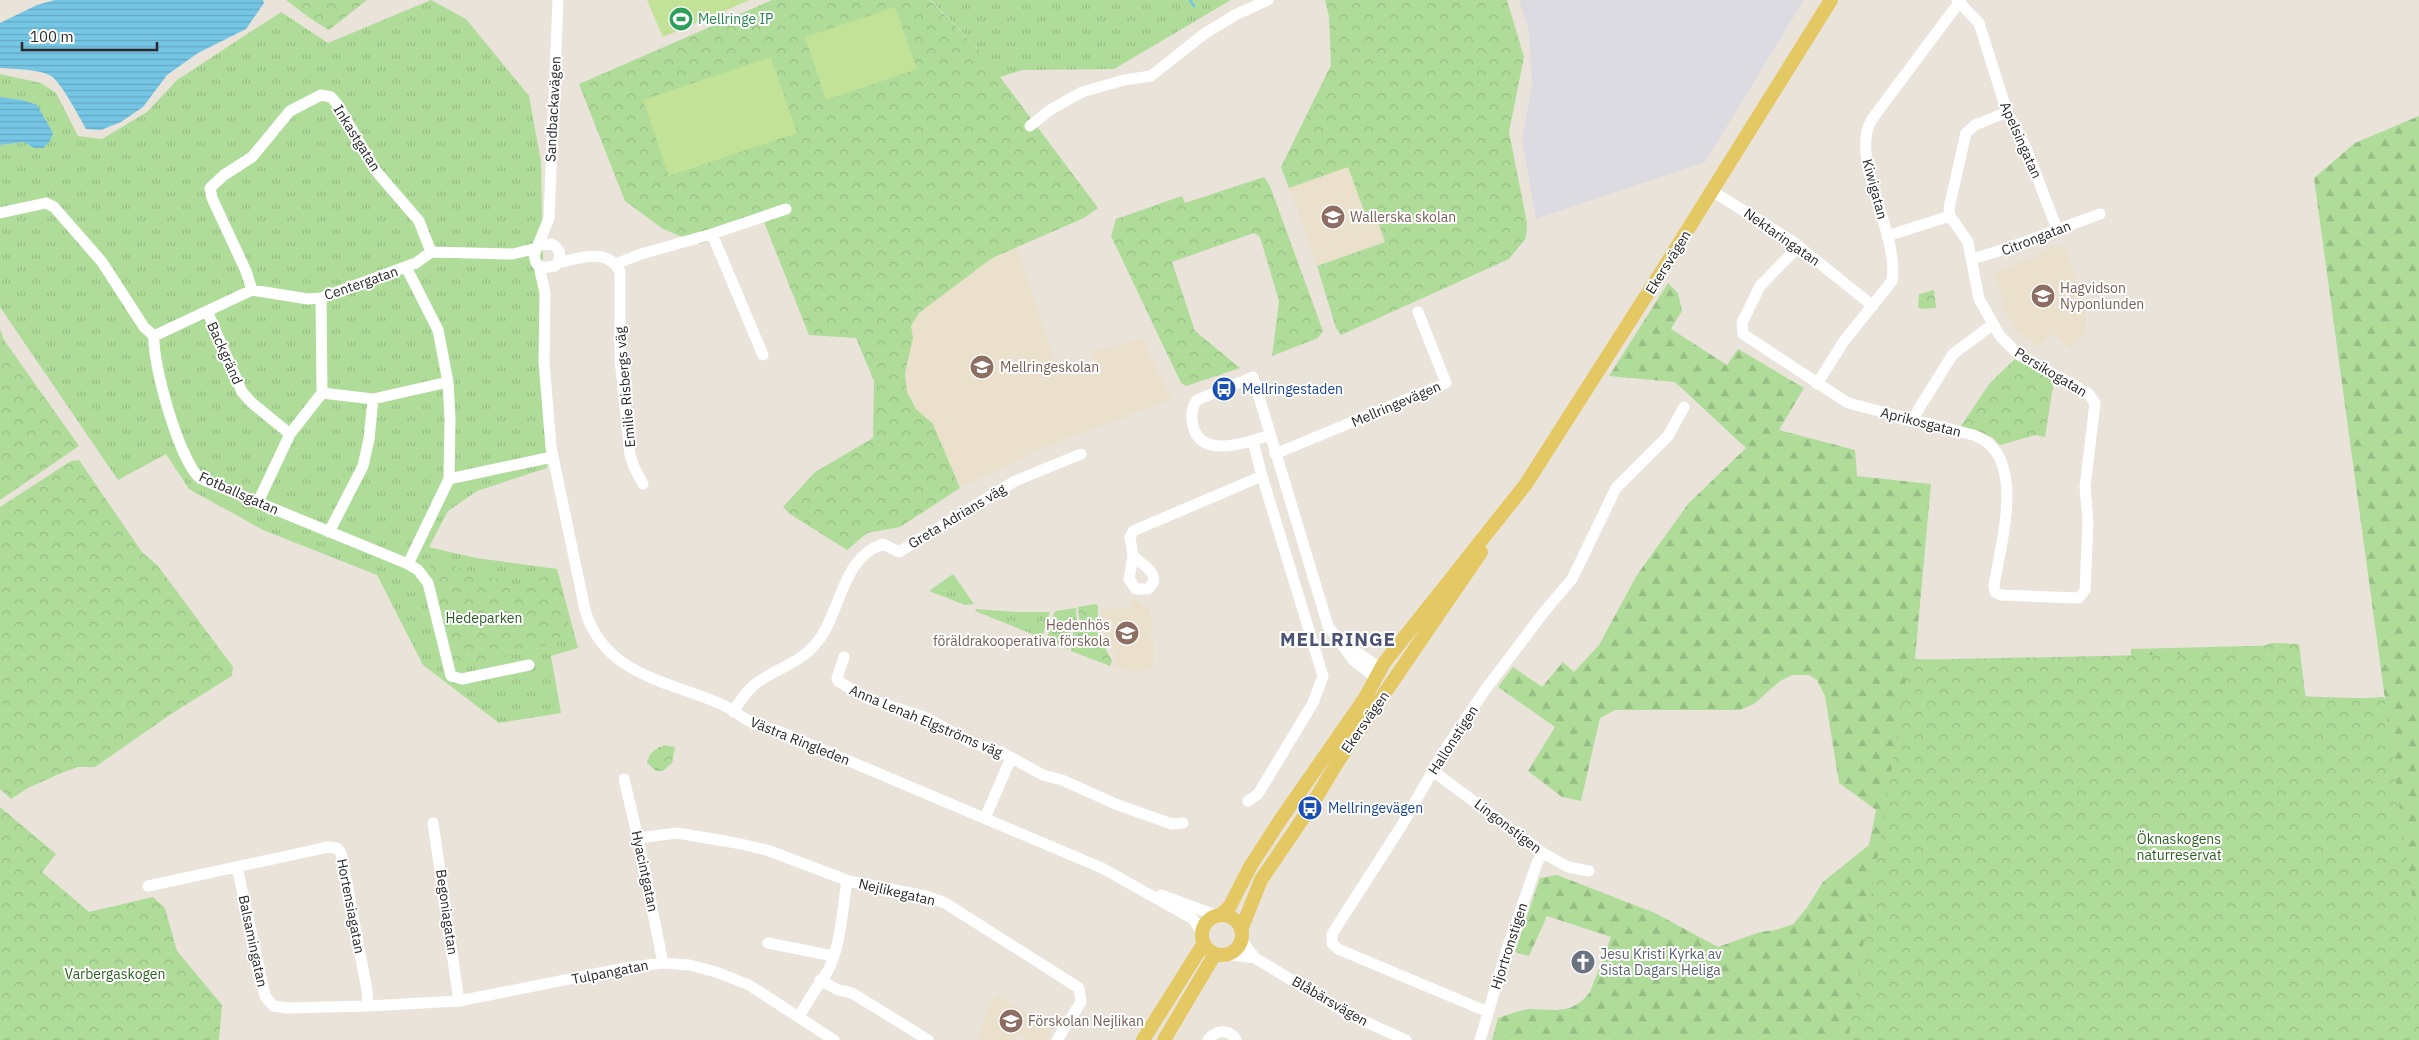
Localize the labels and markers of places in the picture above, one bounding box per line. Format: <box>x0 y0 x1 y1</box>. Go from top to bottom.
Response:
sports icon: Mellringe IP <box>668 6 694 32</box>
place label: Mellringe IP <box>698 10 774 28</box>
school or university icon: Wallerska skolan <box>1320 204 1346 230</box>
place label: Wallerska skolan <box>1350 208 1456 226</box>
place label: Hagvidson Nyponlunden <box>2060 279 2144 313</box>
school or university icon: Hagvidson Nyponlunden <box>2030 283 2056 309</box>
school or university icon: Mellringeskolan <box>969 354 995 380</box>
place label: Mellringeskolan <box>1000 358 1099 376</box>
bus stop icon: Mellringestaden <box>1211 376 1237 402</box>
place label: Mellringestaden <box>1242 380 1343 398</box>
place label: Hedenhös föräldrakooperativa förskola <box>933 616 1111 650</box>
school or university icon: Hedenhös föräldrakooperativa förskola <box>1114 620 1140 646</box>
bus stop icon: Mellringevägen <box>1297 795 1323 821</box>
place label: Mellringevägen <box>1328 799 1423 817</box>
place label: Jesu Kristi Kyrka av Sista Dagars Heliga <box>1600 945 1722 979</box>
church icon: Jesu Kristi Kyrka av Sista Dagars Heliga <box>1570 949 1596 975</box>
school or university icon: Förskolan Nejlikan <box>998 1008 1024 1034</box>
place label: Förskolan Nejlikan <box>1028 1012 1144 1030</box>

